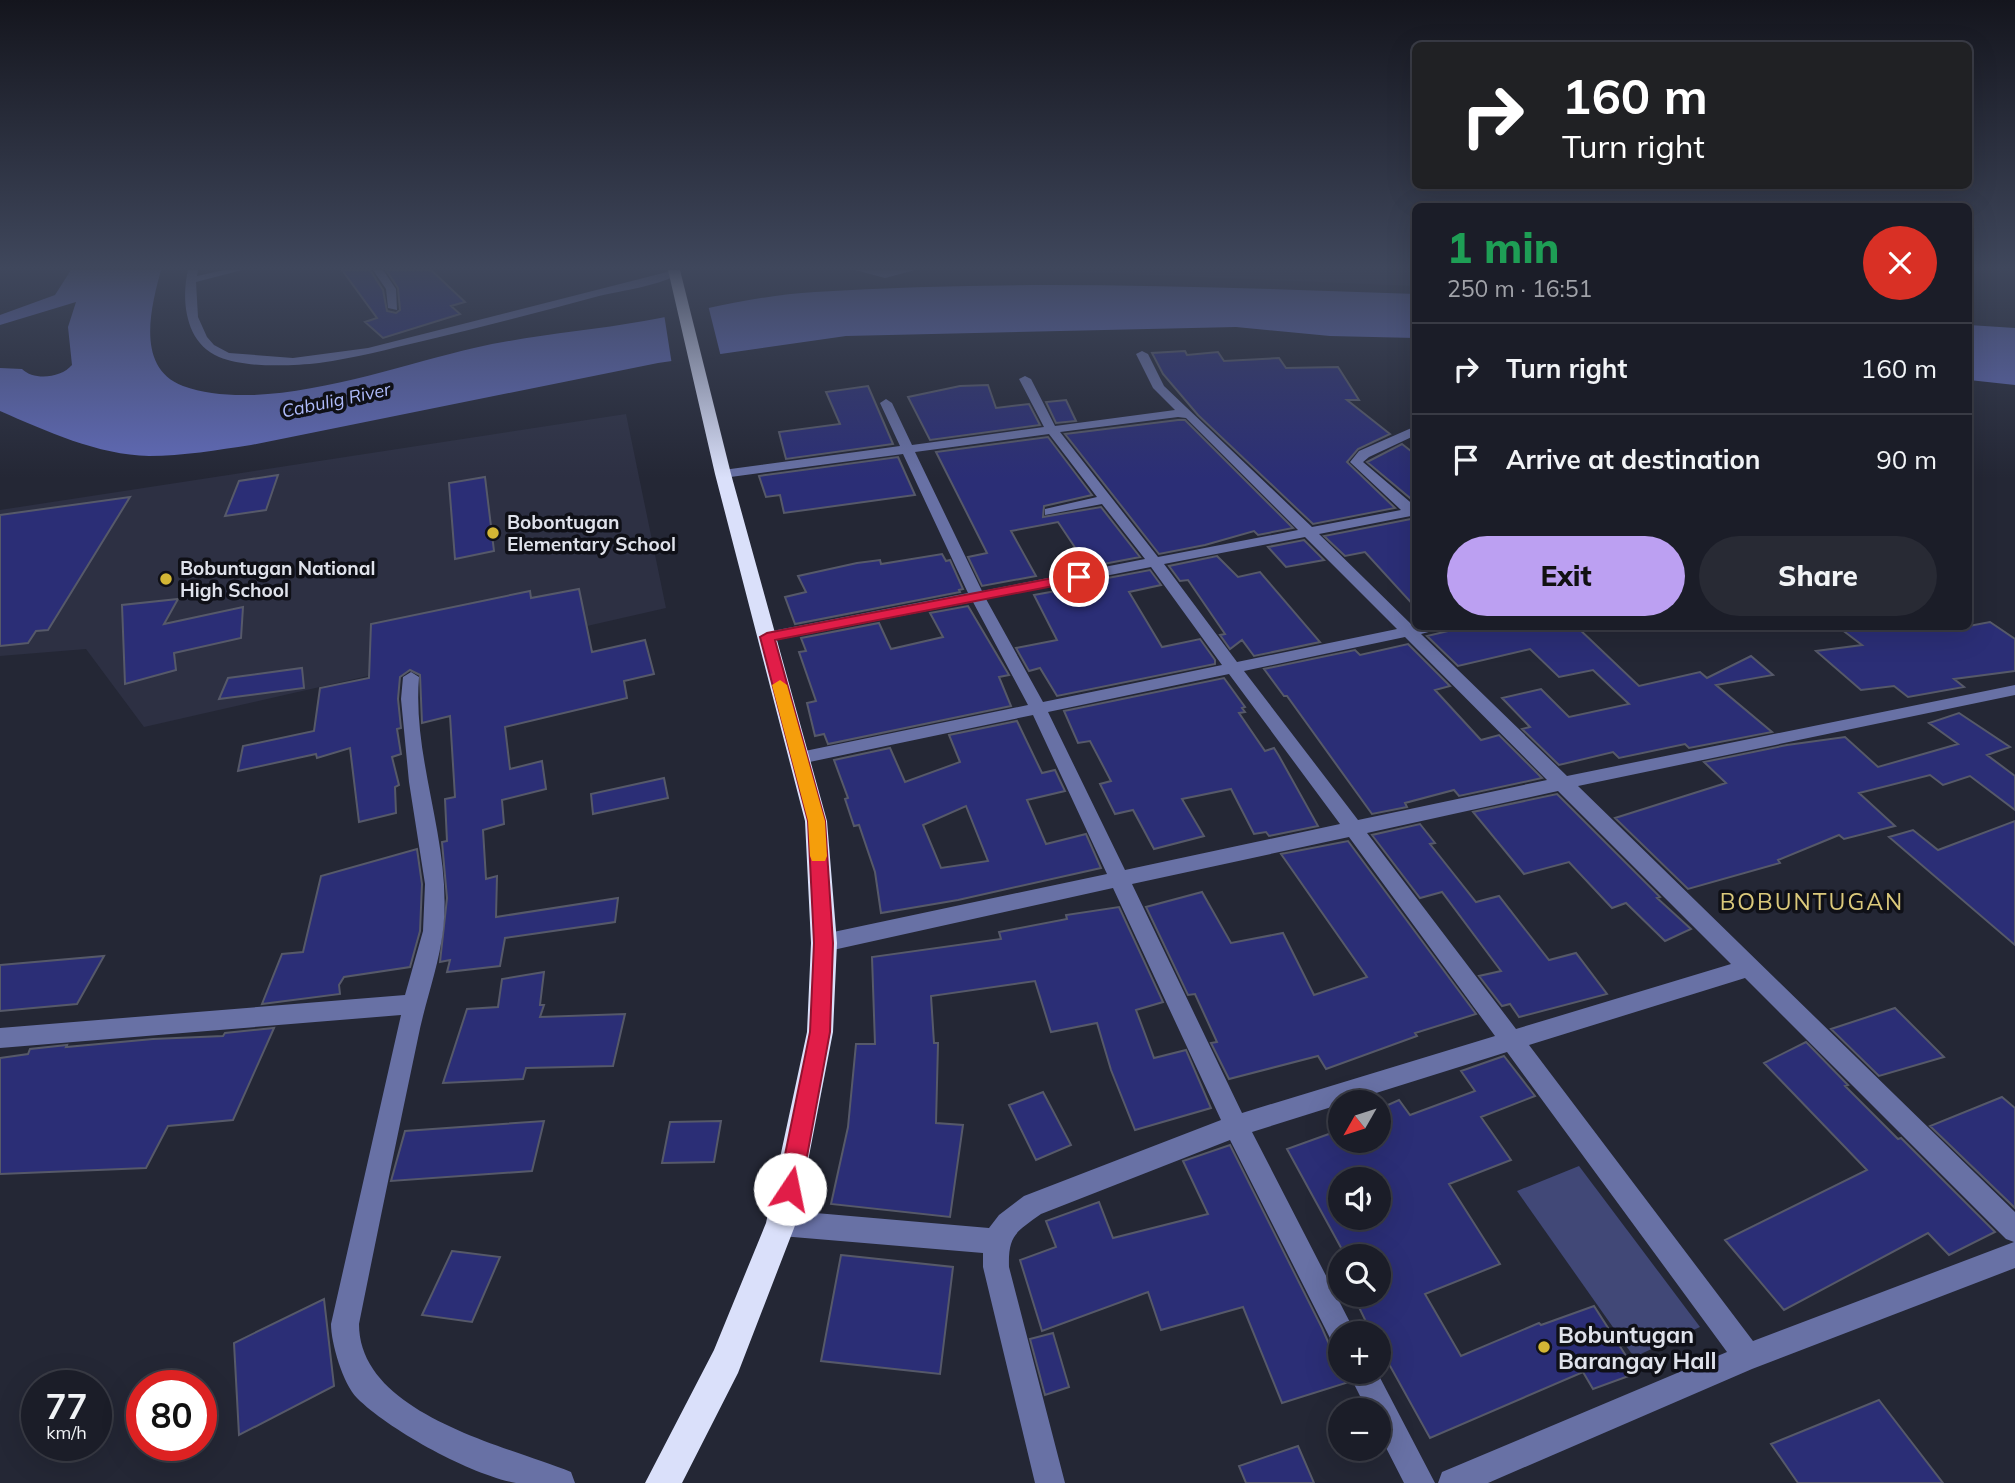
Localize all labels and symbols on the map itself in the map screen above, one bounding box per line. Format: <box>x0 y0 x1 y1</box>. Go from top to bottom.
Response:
water label: Cabulig River <box>280 377 394 423</box>
place label: Bobontugan Elementary School <box>507 510 676 556</box>
marker: Bobontugan Elementary School <box>485 525 501 541</box>
pin <box>1049 547 1109 607</box>
place label: Bobuntugan National High School <box>180 556 375 602</box>
marker: Bobuntugan National High School <box>158 571 174 587</box>
district label: BOBUNTUGAN <box>1720 887 1904 916</box>
north arrow <box>1328 1090 1391 1153</box>
position arrow <box>753 1152 827 1226</box>
place label: Bobuntugan Barangay Hall <box>1558 1320 1717 1375</box>
marker: Bobuntugan Barangay Hall <box>1536 1339 1552 1355</box>
speed limit sign: 80 <box>126 1370 217 1461</box>

